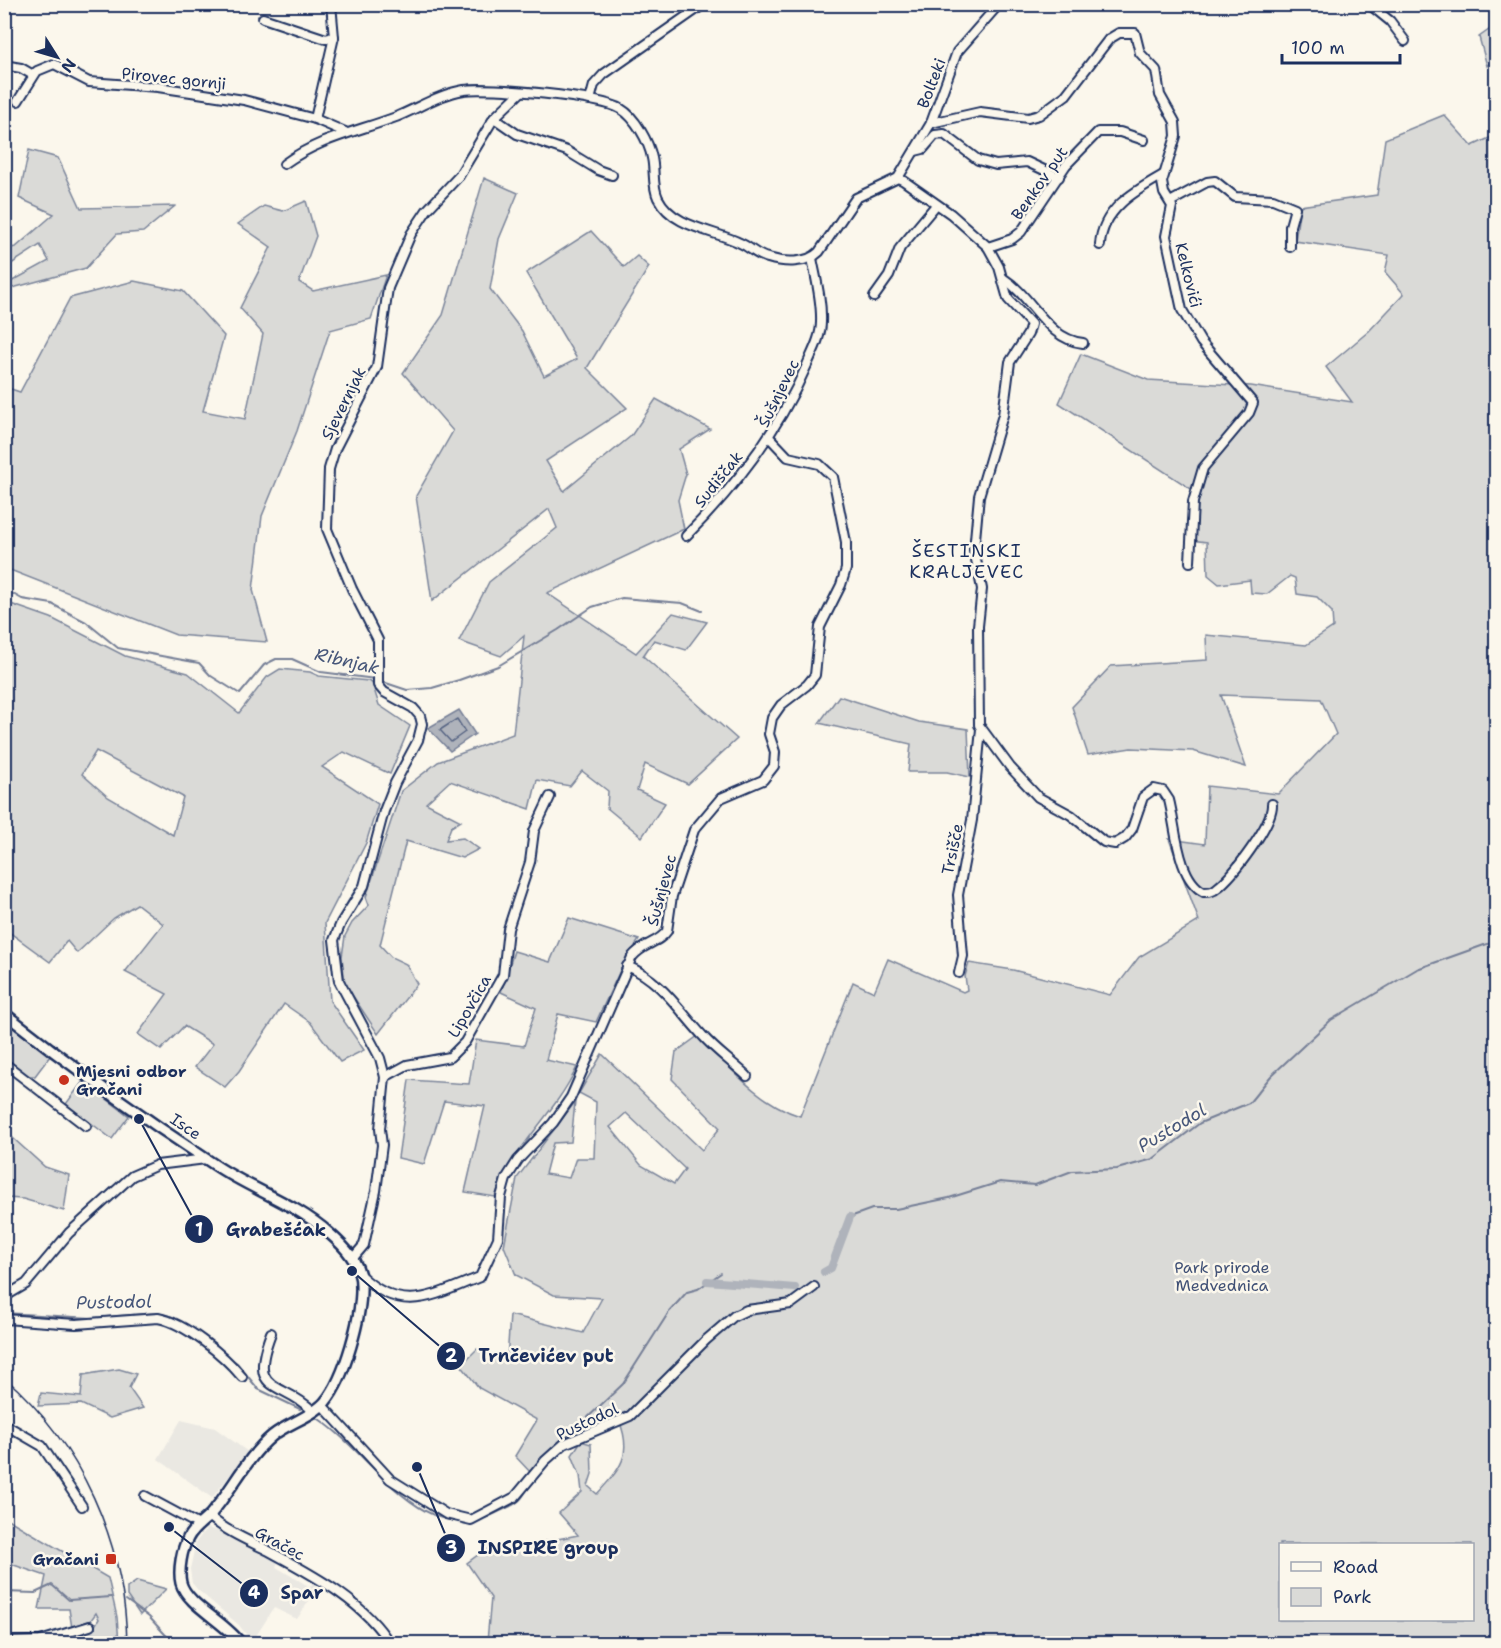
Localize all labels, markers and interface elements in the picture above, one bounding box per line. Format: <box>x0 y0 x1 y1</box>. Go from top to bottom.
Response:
north arrow <box>27 27 87 87</box>
scale bar <box>1282 27 1400 65</box>
text: 100 m <box>1291 36 1345 60</box>
text: N <box>56 54 81 77</box>
street label: Bolteki <box>912 55 951 111</box>
street label: Pirovec gornji <box>121 63 227 94</box>
street label: Benkov put <box>1006 142 1072 224</box>
street label: Kelkovići <box>1170 240 1207 310</box>
street label: Šušnjevec <box>753 356 804 431</box>
street label: Sjevernjak <box>316 363 371 443</box>
street label: Sudiščak <box>689 447 747 512</box>
district label: ŠESTINSKI KRALJEVEC <box>909 539 1025 584</box>
water label: Ribnjak <box>312 642 382 680</box>
street label: Trsišče <box>937 822 968 877</box>
street label: Šušnjevec <box>642 852 681 928</box>
street label: Lipovčica <box>443 971 496 1042</box>
place label: Mjesni odbor Gračani <box>76 1061 187 1100</box>
marker: Mjesni odbor Gračani <box>57 1073 71 1087</box>
water label: Pustodol <box>1133 1098 1211 1158</box>
street label: Isce <box>166 1108 205 1144</box>
callout: Grabešćak <box>184 1211 338 1247</box>
text: 1 <box>195 1218 203 1242</box>
text: Grabešćak <box>226 1218 326 1242</box>
park label: Park prirode Medvednica <box>1174 1257 1270 1296</box>
water label: Pustodol <box>76 1289 152 1315</box>
callout: Trnčevićev put <box>436 1338 625 1374</box>
text: 2 <box>445 1344 458 1368</box>
text: Trnčevićev put <box>478 1344 614 1368</box>
street label: Pustodol <box>553 1398 622 1445</box>
street label: Gračec <box>251 1522 308 1565</box>
callout: INSPIRE group <box>436 1530 631 1566</box>
text: 3 <box>445 1536 457 1560</box>
text: INSPIRE group <box>477 1536 619 1560</box>
legend <box>1279 1543 1474 1621</box>
place label: Gračani <box>33 1549 99 1570</box>
marker: Gračani <box>104 1552 118 1566</box>
text: Road <box>1333 1555 1378 1579</box>
callout: Spar <box>239 1575 335 1611</box>
text: 4 <box>248 1581 261 1605</box>
text: Spar <box>281 1581 324 1605</box>
text: Park <box>1333 1585 1372 1609</box>

